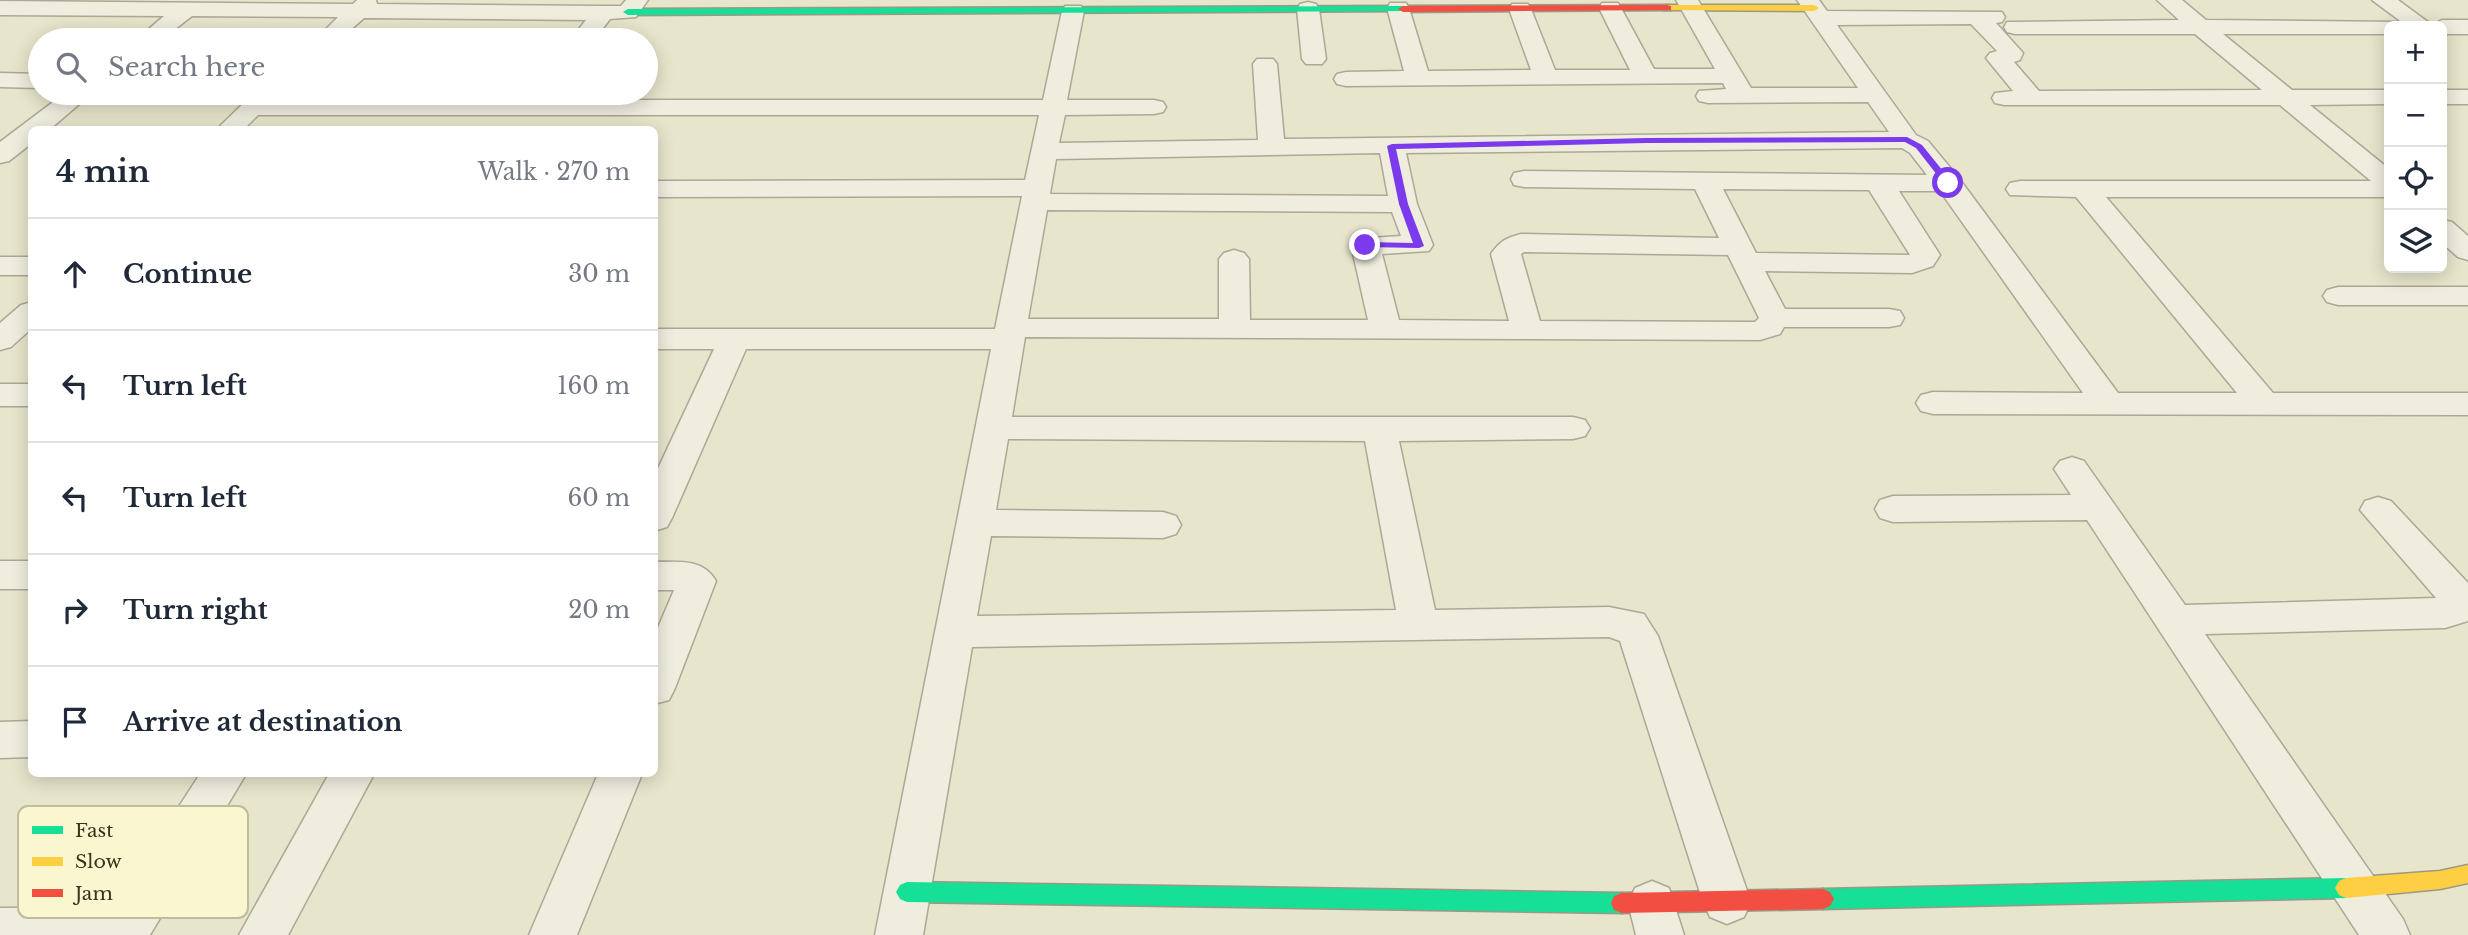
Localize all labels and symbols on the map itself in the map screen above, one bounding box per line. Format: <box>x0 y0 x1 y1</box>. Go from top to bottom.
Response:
route start <box>1932 167 1963 198</box>
route end <box>1349 229 1380 260</box>
legend <box>18 806 248 918</box>
text: Fast <box>75 819 114 842</box>
text: Slow <box>75 850 122 873</box>
text: Jam <box>72 882 113 905</box>

